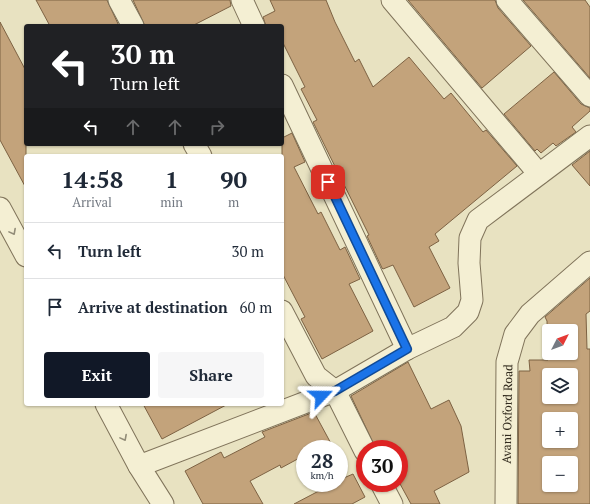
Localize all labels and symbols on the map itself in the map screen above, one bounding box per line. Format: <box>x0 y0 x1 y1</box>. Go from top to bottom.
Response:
pin <box>311 165 345 199</box>
one-way arrow <box>8 228 16 235</box>
north arrow <box>542 324 578 360</box>
street label: Avani Oxford Road <box>499 364 515 464</box>
position arrow <box>300 375 342 417</box>
one-way arrow <box>119 434 127 441</box>
speed limit sign: 30 <box>356 440 408 492</box>

